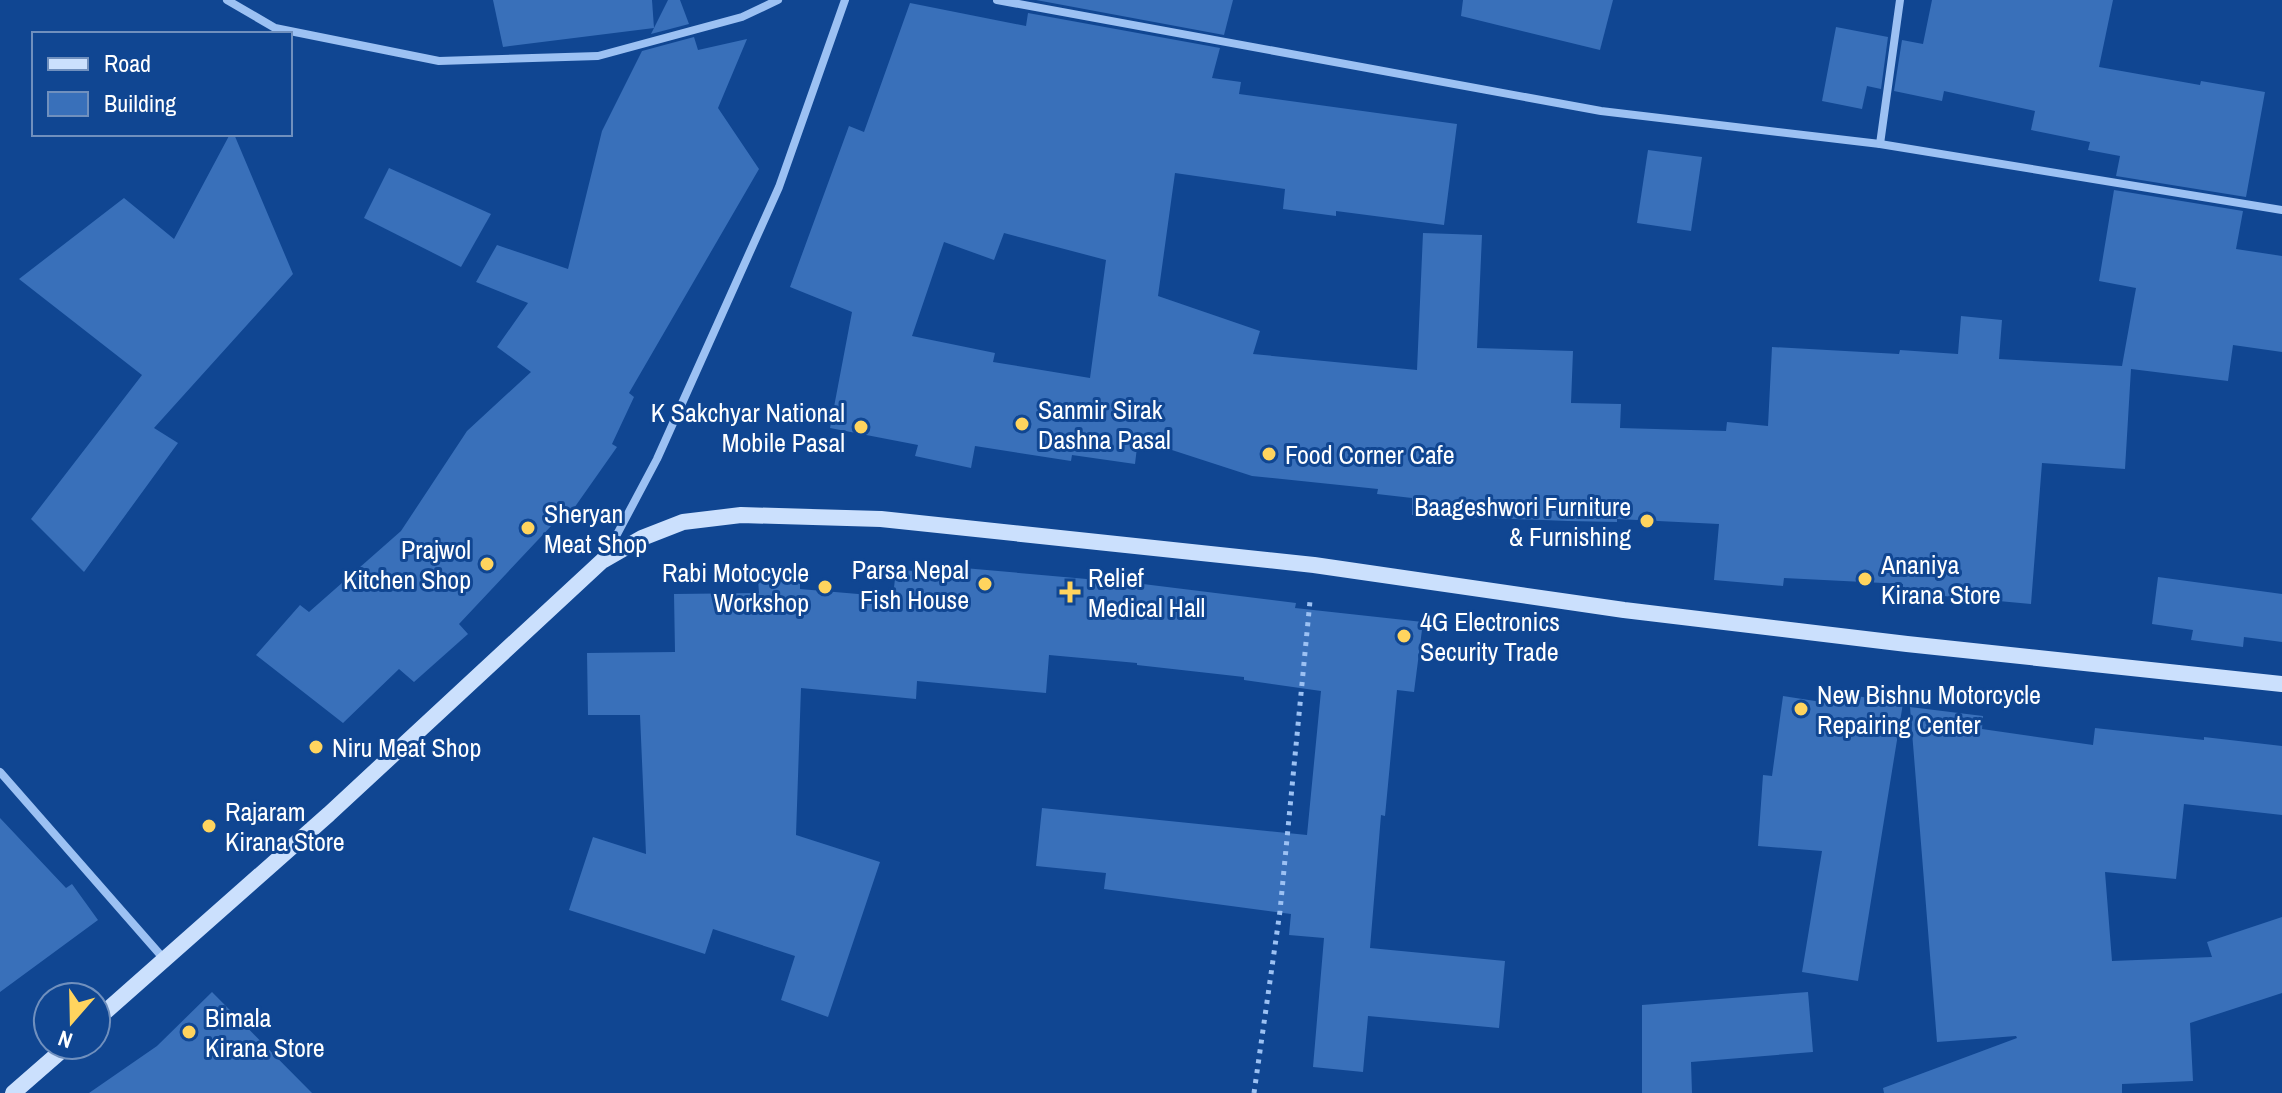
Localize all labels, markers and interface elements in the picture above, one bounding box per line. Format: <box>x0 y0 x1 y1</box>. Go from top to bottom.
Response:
legend <box>32 32 292 136</box>
text: Road <box>104 47 151 79</box>
text: Building <box>104 87 176 119</box>
place label: Sanmir Sirak Dashna Pasal <box>1038 392 1171 457</box>
place label: K Sakchyar National Mobile Pasal <box>651 395 845 460</box>
marker: Sanmir Sirak Dashna Pasal <box>1013 415 1031 433</box>
marker: K Sakchyar National Mobile Pasal <box>852 418 870 436</box>
place label: Food Corner Cafe <box>1285 437 1455 472</box>
marker: Food Corner Cafe <box>1260 445 1278 463</box>
place label: Baageshwori Furniture & Furnishing <box>1414 489 1631 554</box>
place label: Sheryan Meat Shop <box>544 496 647 561</box>
marker: Baageshwori Furniture & Furnishing <box>1638 512 1656 530</box>
marker: Sheryan Meat Shop <box>519 519 537 537</box>
place label: Prajwol Kitchen Shop <box>343 532 471 597</box>
place label: Ananiya Kirana Store <box>1880 547 2001 612</box>
place label: Parsa Nepal Fish House <box>852 552 969 617</box>
marker: Prajwol Kitchen Shop <box>478 555 496 573</box>
place label: Rabi Motocycle Workshop <box>662 555 809 620</box>
place label: Relief Medical Hall <box>1088 560 1205 625</box>
marker: Ananiya Kirana Store <box>1856 570 1874 588</box>
marker: Parsa Nepal Fish House <box>976 575 994 593</box>
marker: Rabi Motocycle Workshop <box>816 578 834 596</box>
marker: Relief Medical Hall <box>1059 581 1081 603</box>
place label: 4G Electronics Security Trade <box>1420 604 1560 669</box>
marker: 4G Electronics Security Trade <box>1395 627 1413 645</box>
place label: New Bishnu Motorcycle Repairing Center <box>1817 677 2041 742</box>
marker: New Bishnu Motorcycle Repairing Center <box>1792 700 1810 718</box>
place label: Niru Meat Shop <box>332 730 481 765</box>
marker: Niru Meat Shop <box>307 738 325 756</box>
place label: Rajaram Kirana Store <box>225 794 345 859</box>
marker: Rajaram Kirana Store <box>200 817 218 835</box>
north arrow <box>32 981 112 1061</box>
place label: Bimala Kirana Store <box>205 1000 325 1065</box>
text: N <box>54 1023 76 1056</box>
marker: Bimala Kirana Store <box>180 1023 198 1041</box>

